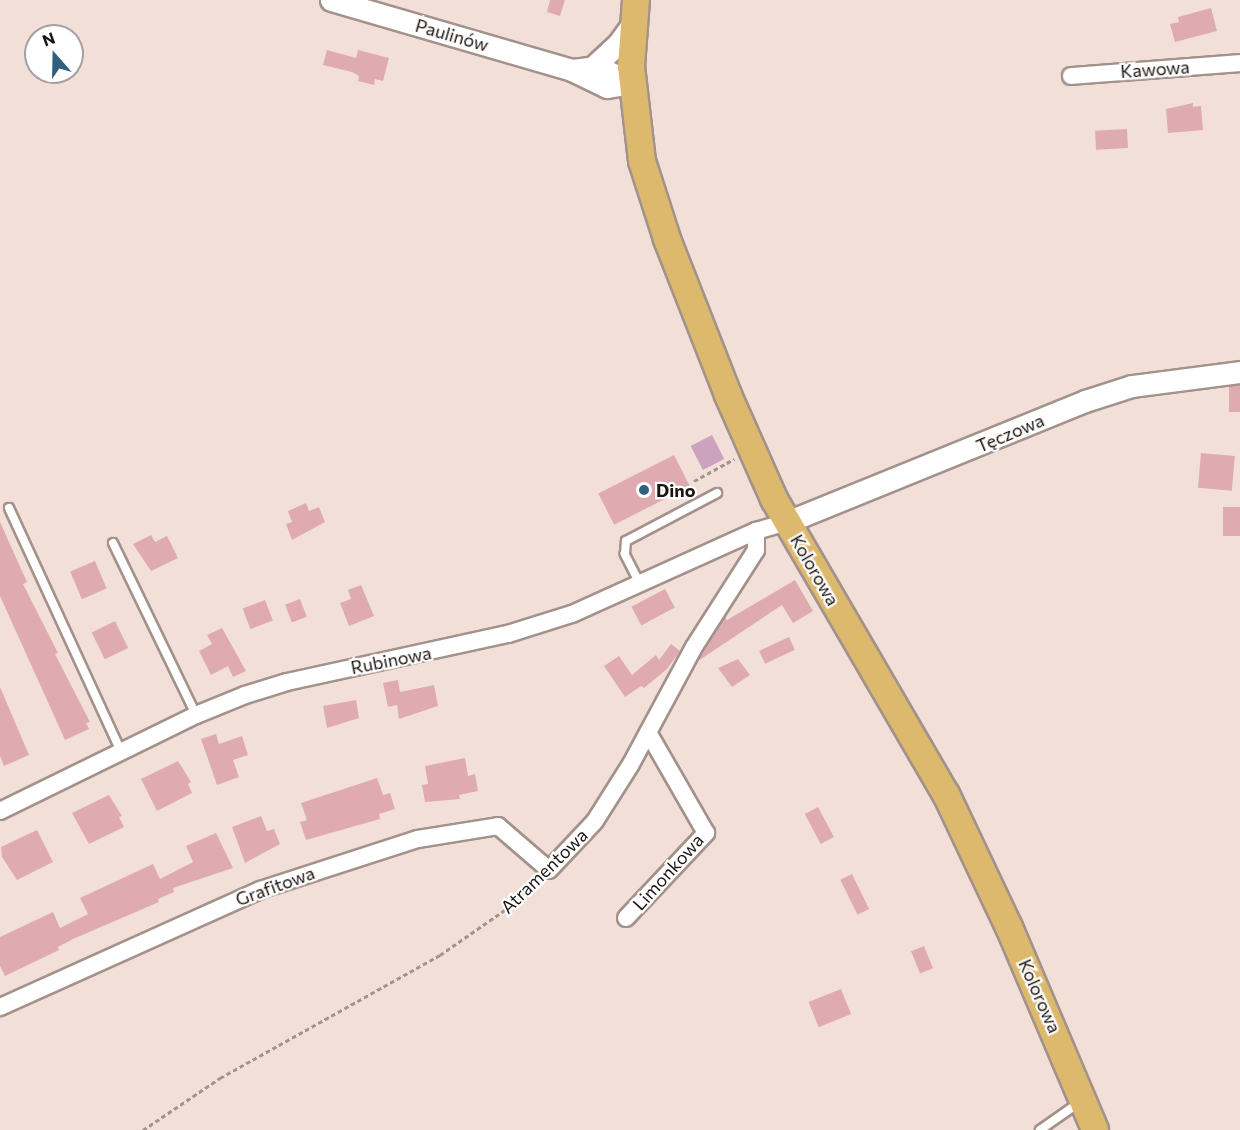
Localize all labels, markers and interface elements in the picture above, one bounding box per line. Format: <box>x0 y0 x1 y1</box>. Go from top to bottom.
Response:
street label: Paulinów <box>413 14 491 56</box>
north arrow <box>24 24 84 84</box>
text: N <box>39 28 57 49</box>
street label: Kawowa <box>1120 56 1190 82</box>
street label: Tęczowa <box>973 409 1047 457</box>
place label: Dino <box>656 479 695 501</box>
marker: Dino <box>637 483 651 497</box>
street label: Kolorowa <box>786 531 844 609</box>
street label: Rubinowa <box>349 642 433 678</box>
street label: Atramentowa <box>496 824 592 918</box>
street label: Limonkowa <box>628 829 708 915</box>
street label: Grafitowa <box>232 862 318 910</box>
street label: Kolorowa <box>1014 956 1066 1036</box>

